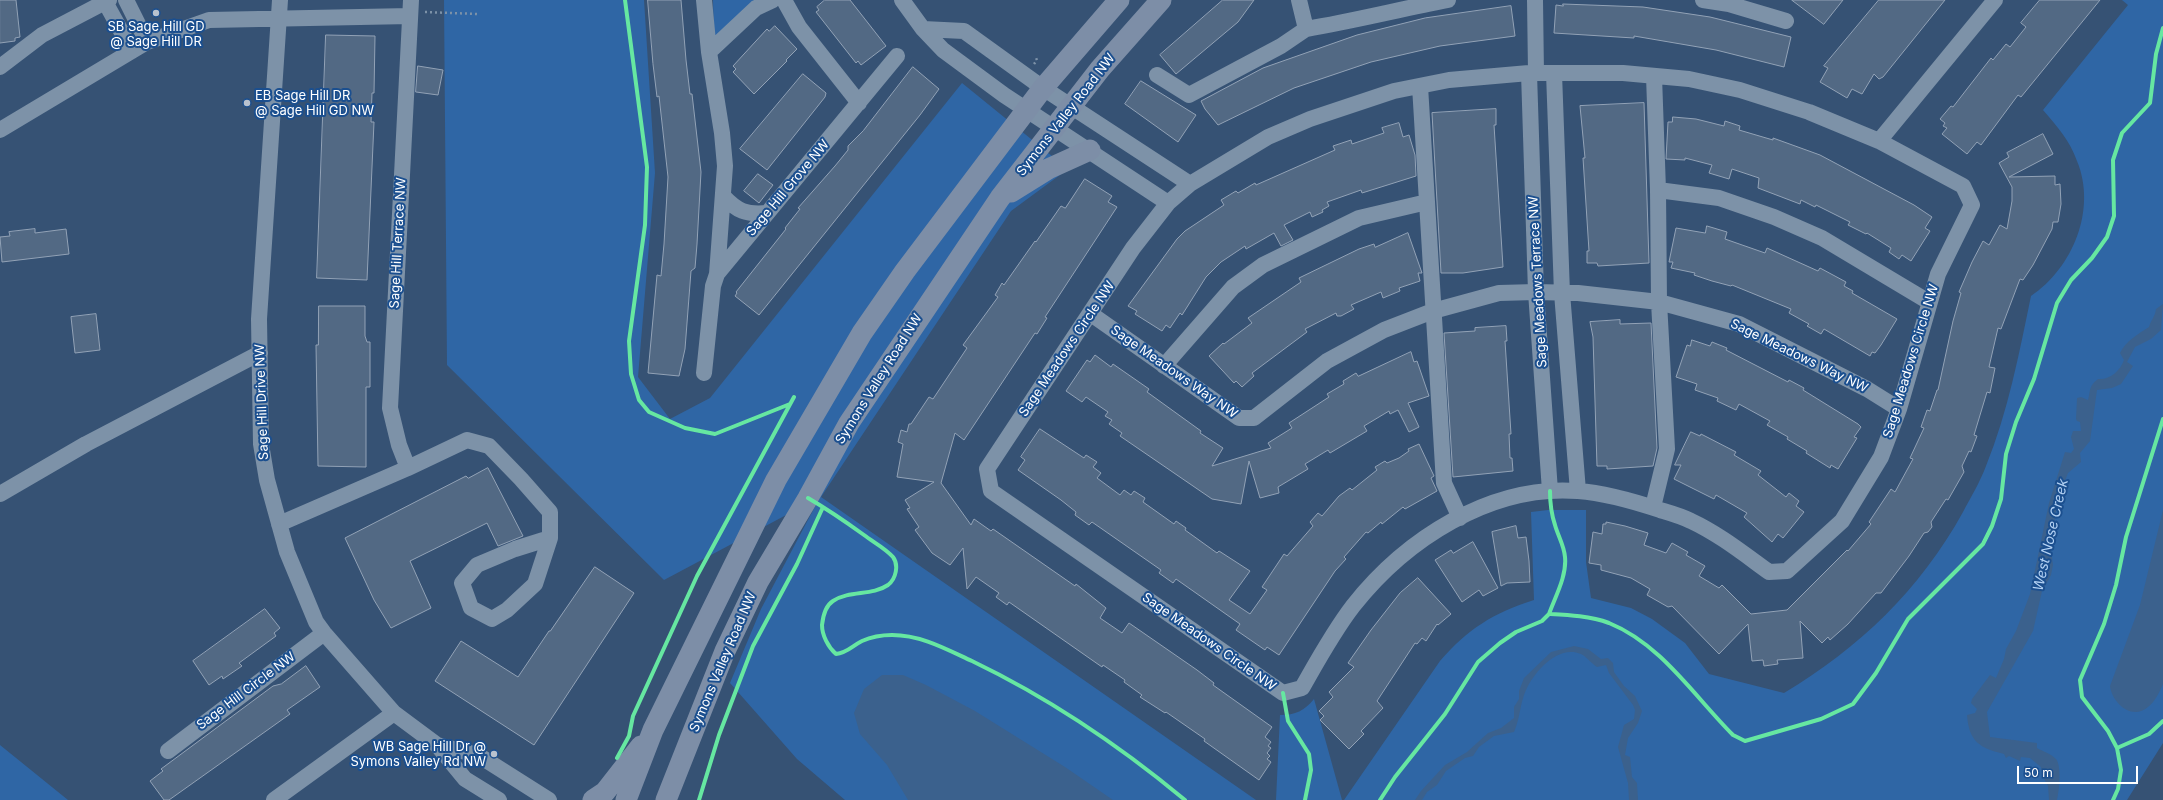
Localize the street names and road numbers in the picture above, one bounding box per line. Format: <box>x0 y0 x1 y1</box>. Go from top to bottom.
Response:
street label: Symons Valley Road NW <box>1013 51 1119 179</box>
street label: Sage Hill Grove NW <box>743 137 833 239</box>
street label: Sage Hill Terrace NW <box>387 177 409 309</box>
street label: Sage Meadows Terrace NW <box>1526 196 1550 368</box>
street label: Sage Meadows Circle NW <box>1016 278 1118 420</box>
street label: Sage Meadows Circle NW <box>1880 282 1942 440</box>
street label: Symons Valley Road NW <box>832 311 926 447</box>
street label: Sage Meadows Way NW <box>1728 316 1870 396</box>
street label: Sage Meadows Way NW <box>1108 322 1240 422</box>
street label: Sage Hill Drive NW <box>252 344 272 460</box>
street label: Symons Valley Road NW <box>686 590 760 734</box>
street label: Sage Meadows Circle NW <box>1139 590 1279 694</box>
street label: Sage Hill Circle NW <box>194 649 298 733</box>

